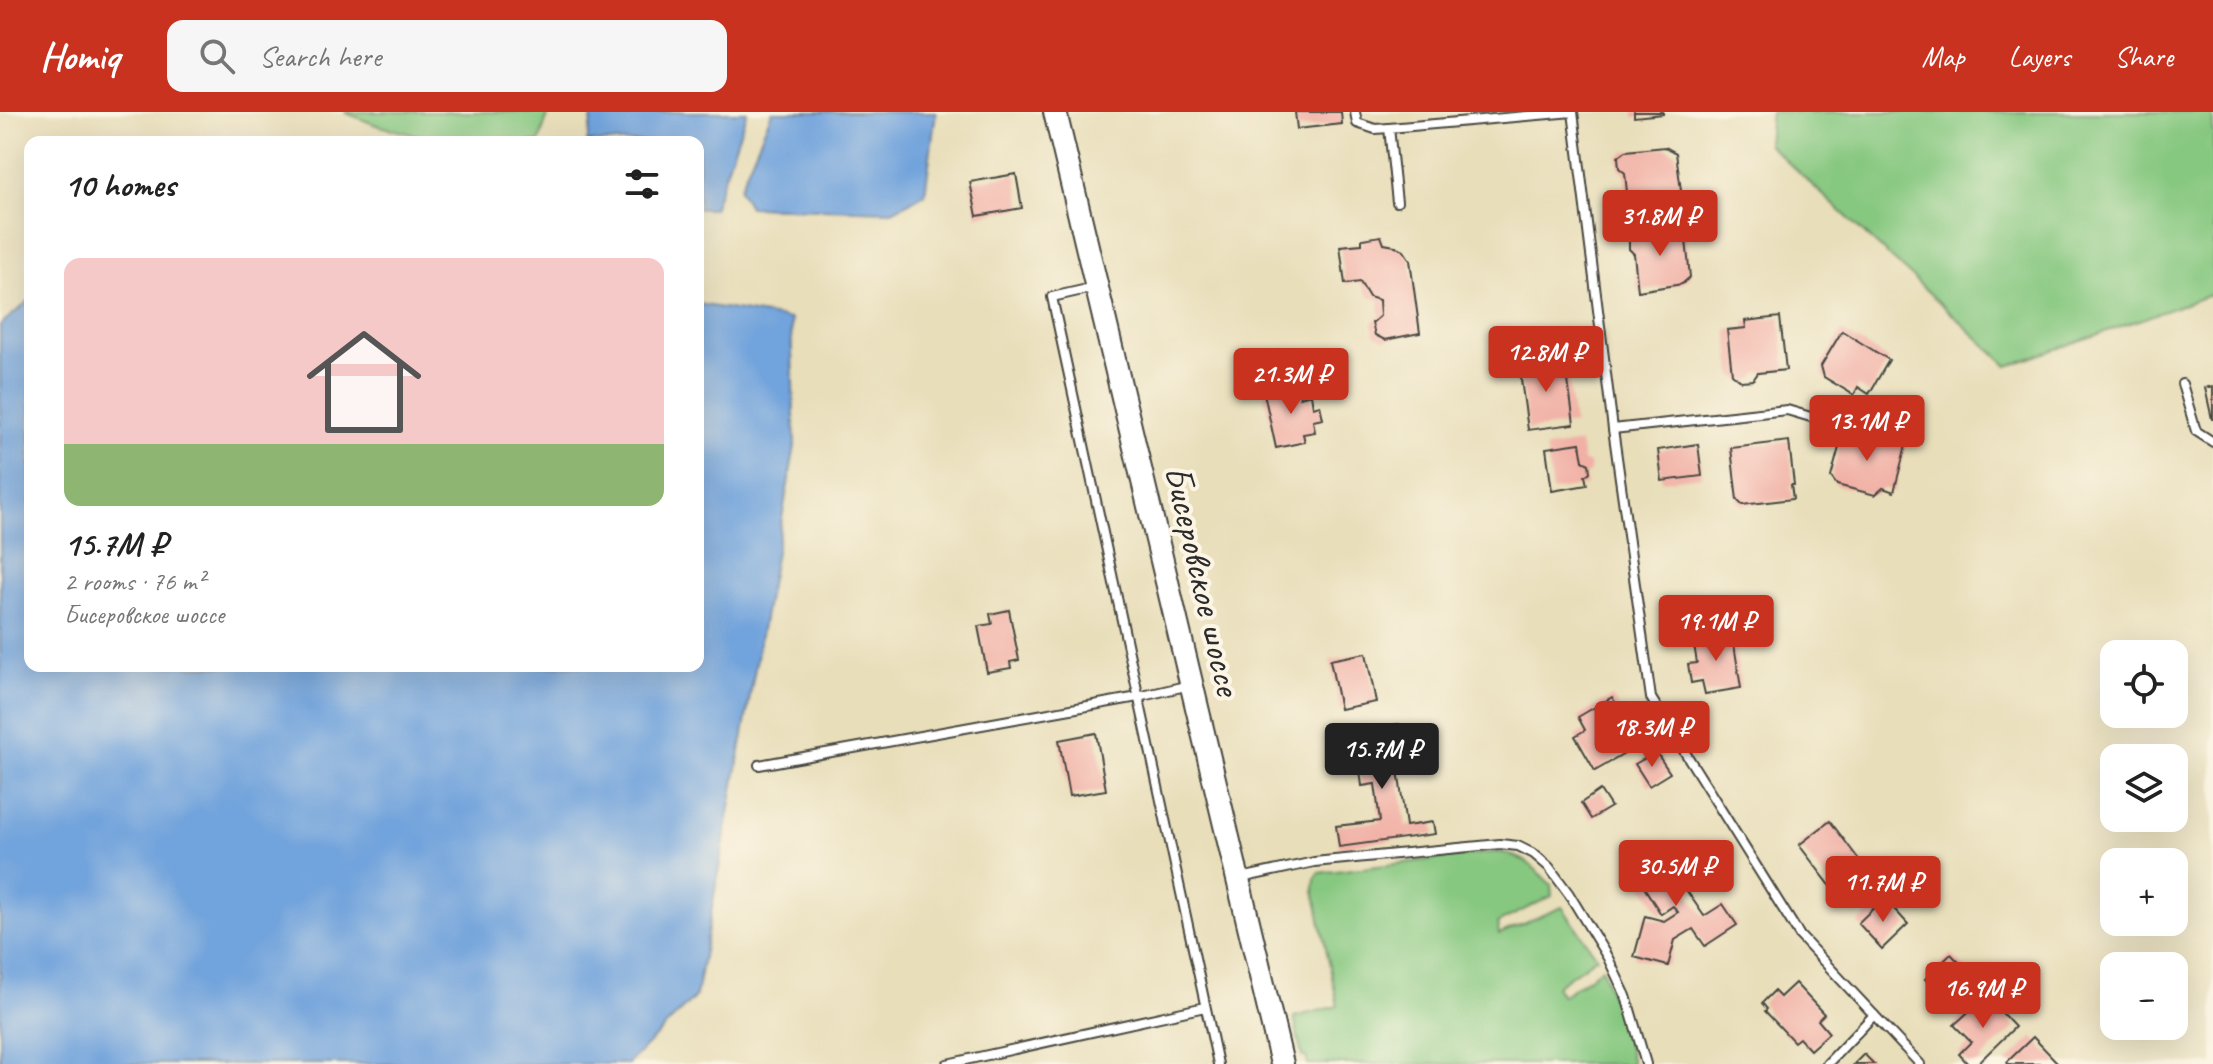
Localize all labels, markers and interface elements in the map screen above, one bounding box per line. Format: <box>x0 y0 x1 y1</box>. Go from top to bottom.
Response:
search box <box>167 20 727 92</box>
text: Homiq <box>40 33 119 80</box>
icon: search <box>195 34 239 78</box>
text: Search here <box>259 37 381 75</box>
text: Map <box>1922 39 1965 74</box>
text: Layers <box>2009 39 2070 74</box>
text: Share <box>2114 39 2173 74</box>
icon: filters <box>620 162 664 206</box>
text: 10 homes <box>64 163 175 206</box>
pin: 31.8M ₽ <box>1586 190 1734 258</box>
text: 31.8M ₽ <box>1621 199 1699 232</box>
icon: home <box>292 310 436 454</box>
pin: 12.8M ₽ <box>1472 326 1620 394</box>
text: 12.8M ₽ <box>1507 335 1585 368</box>
pin: 21.3M ₽ <box>1217 348 1365 416</box>
text: 21.3M ₽ <box>1252 357 1330 390</box>
pin: 13.1M ₽ <box>1793 395 1941 463</box>
text: 13.1M ₽ <box>1828 404 1906 437</box>
street label: Бисеровское шоссе <box>1154 461 1253 702</box>
text: 15.7M ₽ <box>64 522 167 565</box>
text: 2 rooms · 76 m² <box>64 565 205 598</box>
pin: 19.1M ₽ <box>1642 595 1790 663</box>
text: Бисеровское шоссе <box>64 598 224 631</box>
text: 19.1M ₽ <box>1677 604 1755 637</box>
map controls <box>2100 640 2188 1040</box>
button: locate <box>2100 640 2188 728</box>
pin: 18.3M ₽ <box>1578 701 1726 769</box>
text: 18.3M ₽ <box>1613 710 1691 743</box>
pin: 15.7M ₽ <box>1308 723 1456 791</box>
text: 15.7M ₽ <box>1343 732 1421 765</box>
button: layers <box>2100 744 2188 832</box>
pin: 30.5M ₽ <box>1602 840 1750 908</box>
button: + <box>2100 848 2188 936</box>
text: 30.5M ₽ <box>1637 849 1715 882</box>
pin: 11.7M ₽ <box>1809 856 1957 924</box>
text: 11.7M ₽ <box>1844 865 1922 898</box>
button: − <box>2100 952 2188 1040</box>
pin: 16.9M ₽ <box>1909 962 2057 1030</box>
text: 16.9M ₽ <box>1943 971 2023 1004</box>

